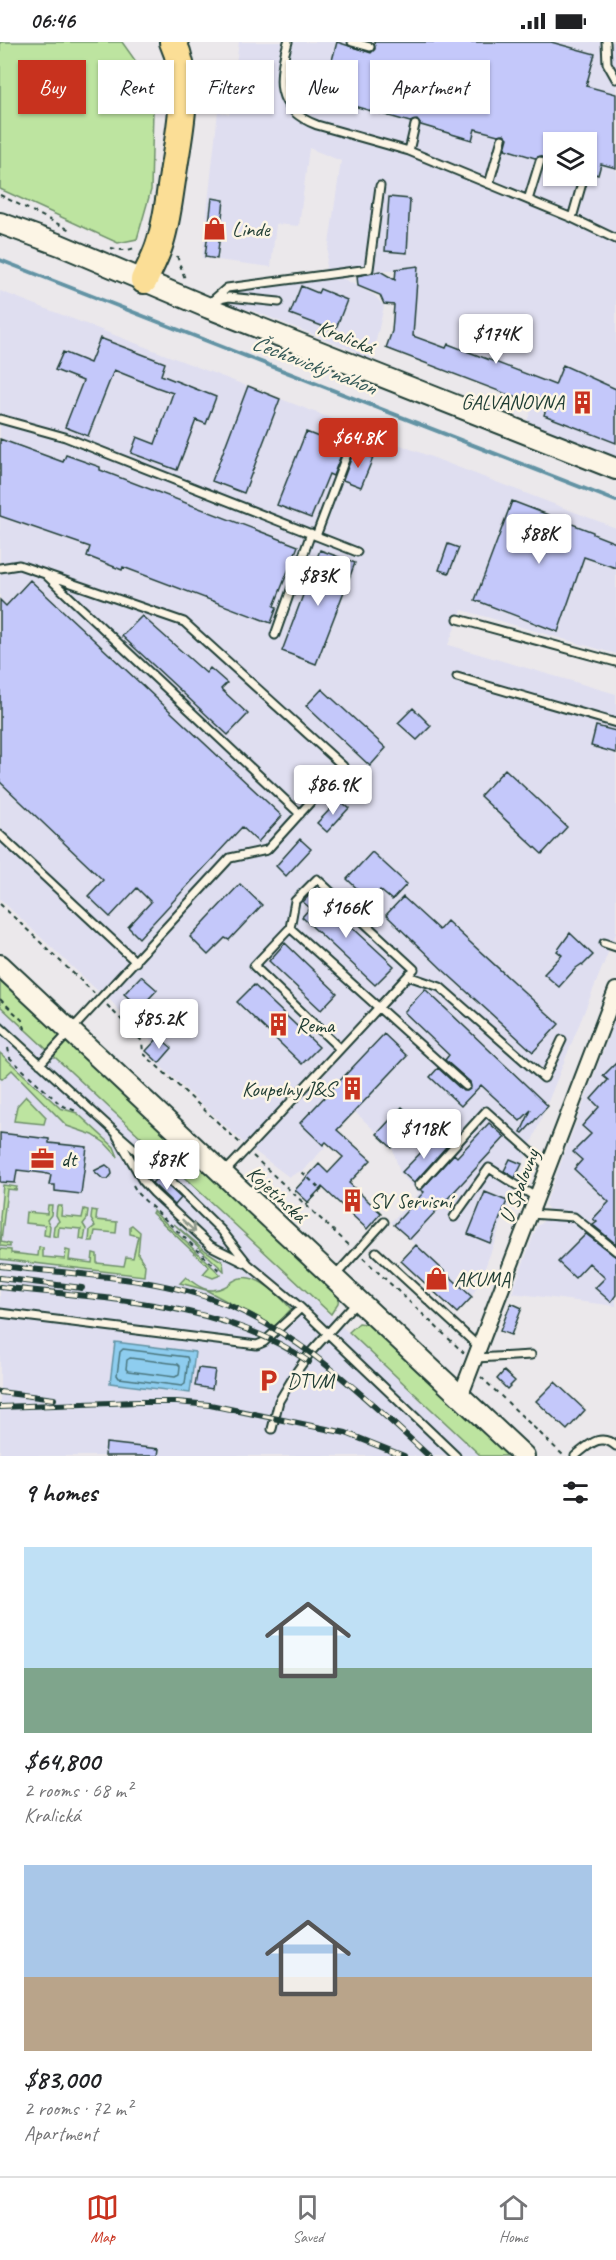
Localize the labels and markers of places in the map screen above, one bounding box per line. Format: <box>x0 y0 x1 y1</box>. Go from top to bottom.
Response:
shop icon: Linde <box>201 216 227 242</box>
place label: Linde <box>232 216 271 242</box>
pin: $174K <box>454 314 538 365</box>
place label: GALVANOVNA <box>461 389 565 415</box>
building icon: GALVANOVNA <box>569 389 595 415</box>
pin: $64.8K <box>309 418 407 469</box>
pin: $88K <box>503 514 575 565</box>
pin: $83K <box>282 556 354 607</box>
pin: $86.9K <box>284 765 382 816</box>
pin: $166K <box>304 888 388 939</box>
pin: $85.2K <box>110 999 208 1050</box>
building icon: Rema <box>265 1012 291 1038</box>
place label: Rema <box>296 1012 336 1038</box>
place label: Koupelny J&S <box>242 1076 339 1102</box>
building icon: Koupelny J&S <box>340 1076 366 1102</box>
pin: $118K <box>382 1109 466 1160</box>
pin: $87K <box>131 1140 203 1191</box>
office icon: dt <box>30 1146 56 1172</box>
place label: dt <box>61 1146 78 1172</box>
building icon: SV Servisní <box>339 1188 365 1214</box>
place label: SV Servisní <box>370 1188 455 1214</box>
shop icon: AKUMA <box>423 1266 449 1292</box>
place label: AKUMA <box>454 1266 511 1292</box>
parking icon: DTVM <box>256 1368 282 1394</box>
place label: DTVM <box>287 1368 335 1394</box>

